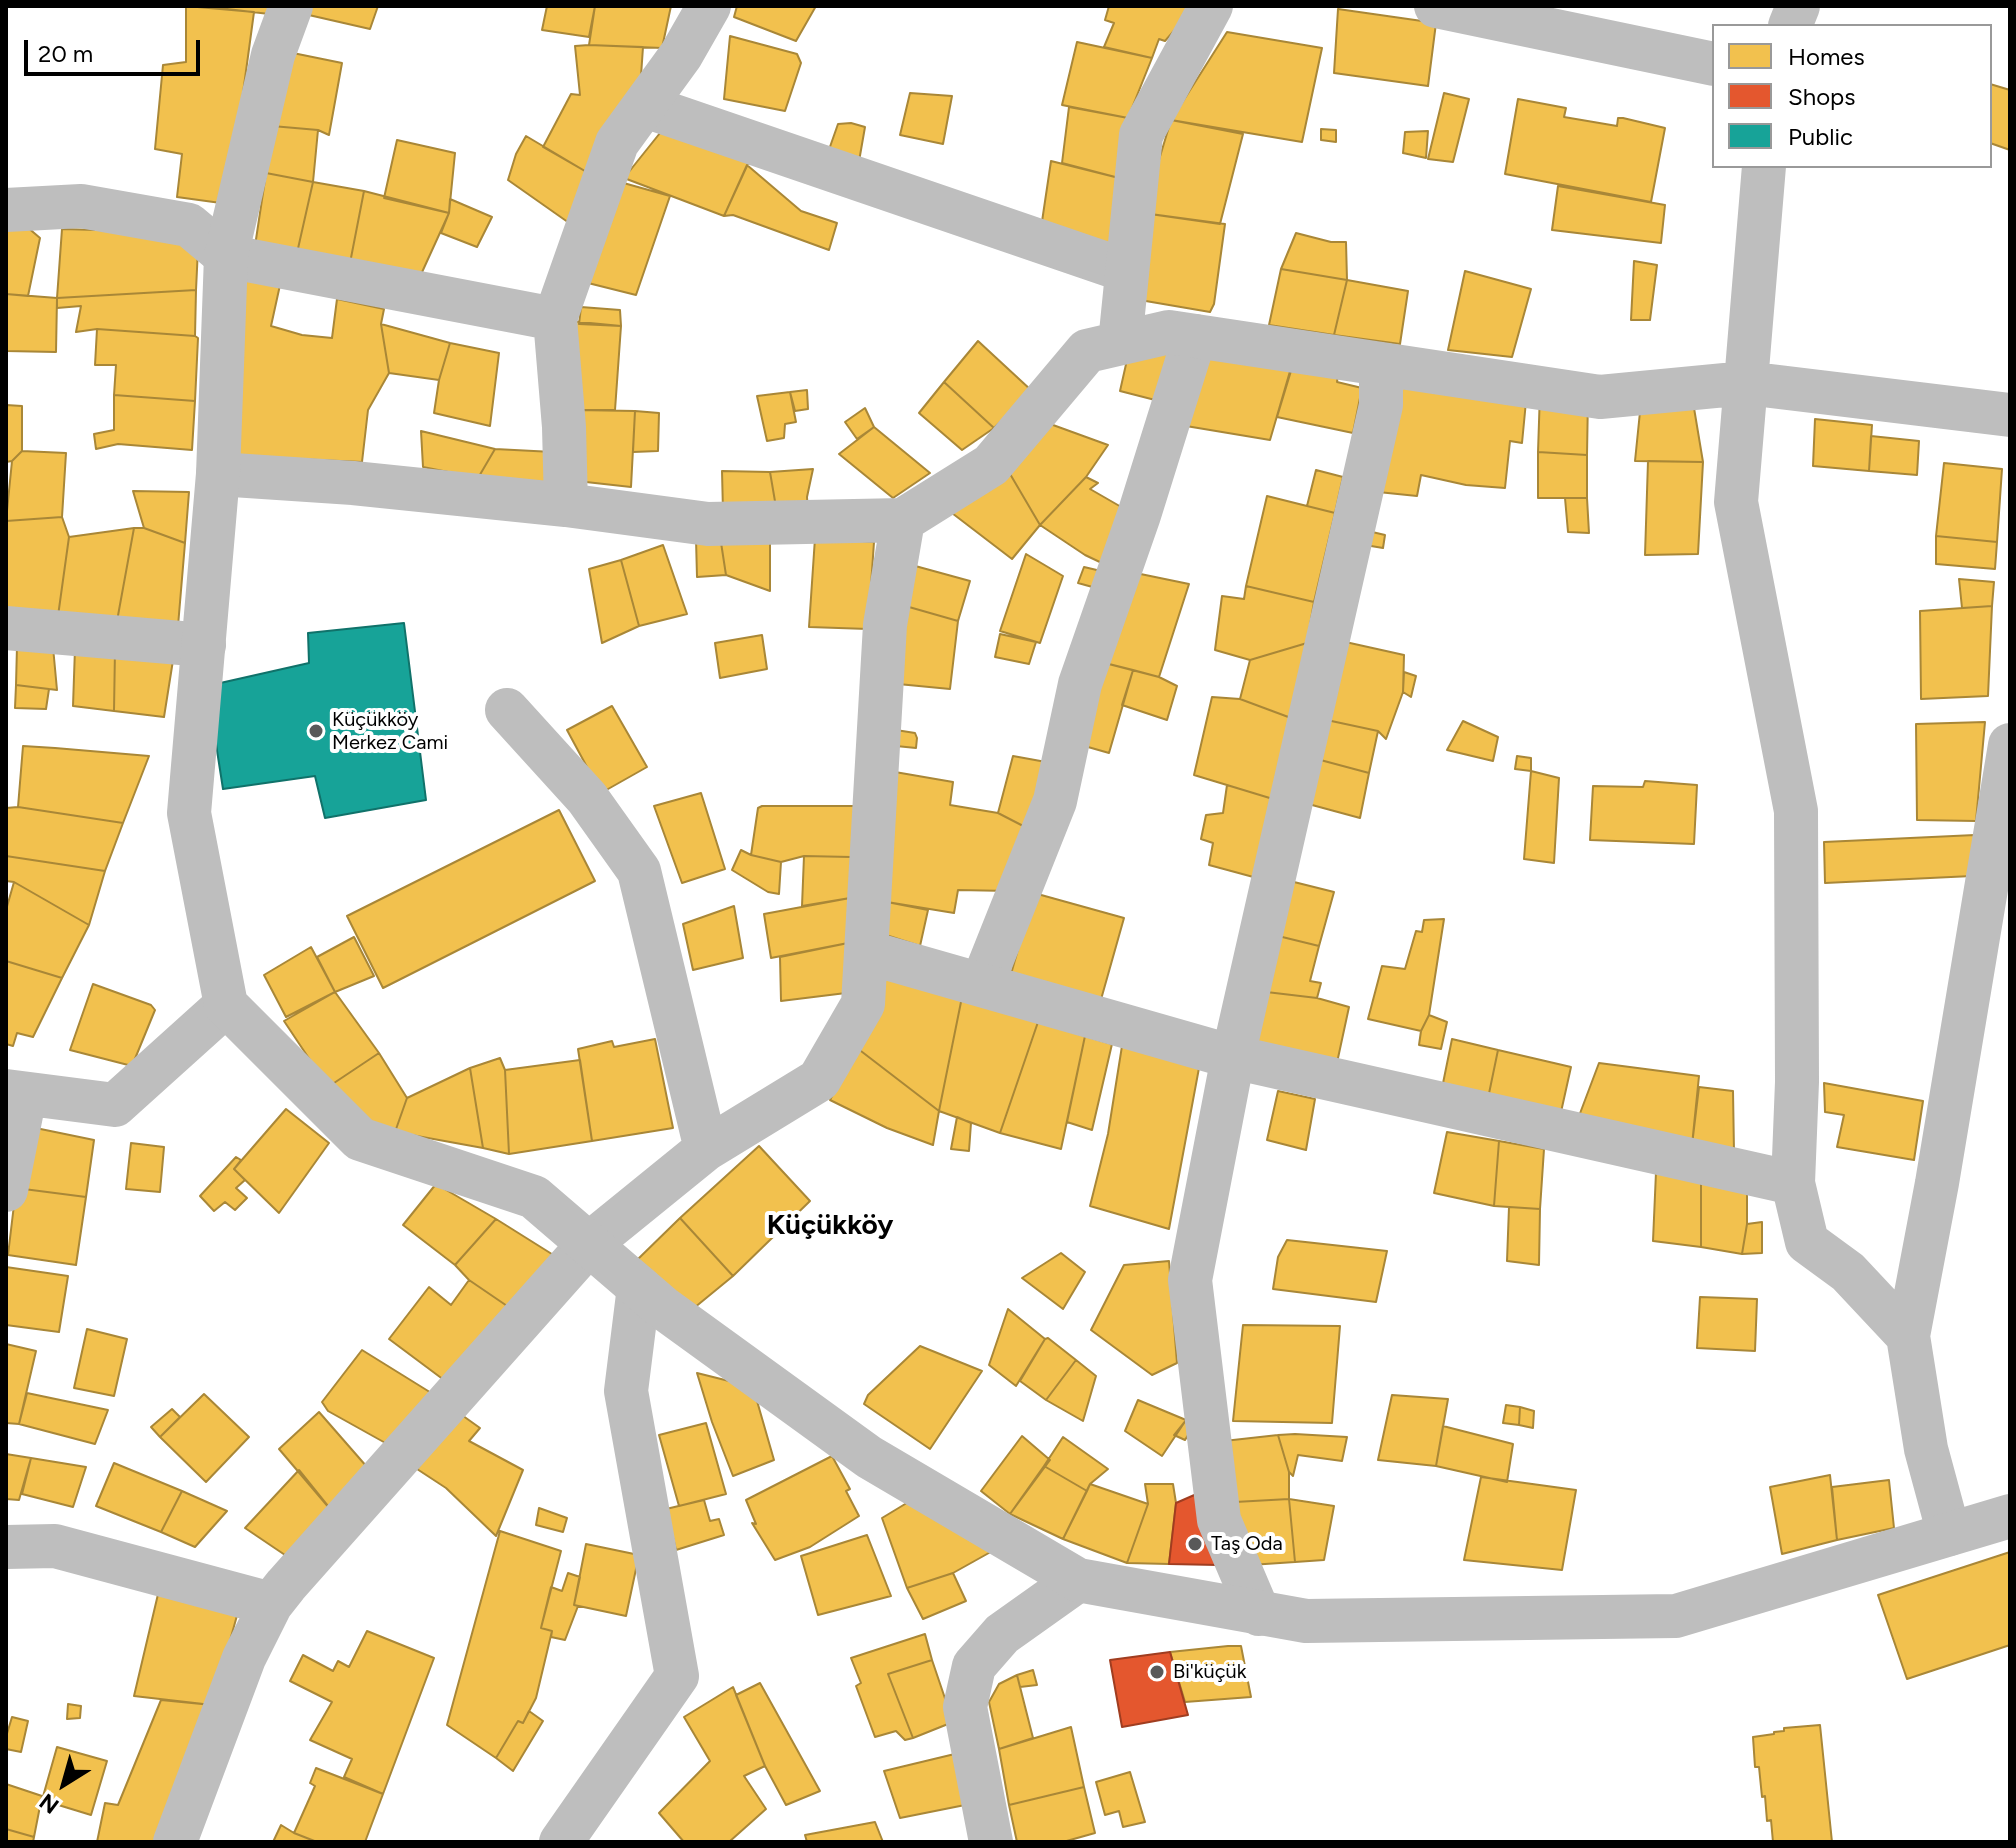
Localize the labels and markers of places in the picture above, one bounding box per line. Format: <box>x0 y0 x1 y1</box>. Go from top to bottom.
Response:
place label: Küçükköy Merkez Cami <box>332 708 448 755</box>
marker: Küçükköy Merkez Cami <box>307 722 325 740</box>
place label: Taş Oda <box>1211 1532 1283 1556</box>
marker: Taş Oda <box>1186 1535 1204 1553</box>
place label: Bi'küçük <box>1173 1660 1246 1684</box>
marker: Bi'küçük <box>1148 1663 1166 1681</box>

